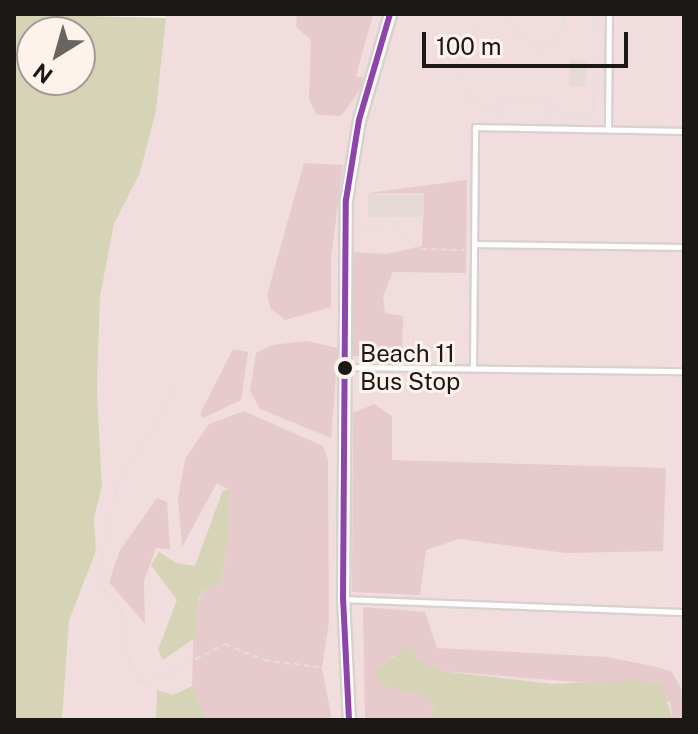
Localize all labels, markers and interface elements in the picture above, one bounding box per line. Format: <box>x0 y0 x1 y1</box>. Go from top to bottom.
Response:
north arrow <box>16 16 96 96</box>
scale bar <box>426 16 632 66</box>
text: 100 m <box>436 32 502 60</box>
text: N <box>28 58 57 89</box>
place label: Beach 11 Bus Stop <box>360 340 460 396</box>
marker: Beach 11 Bus Stop <box>337 360 353 376</box>

